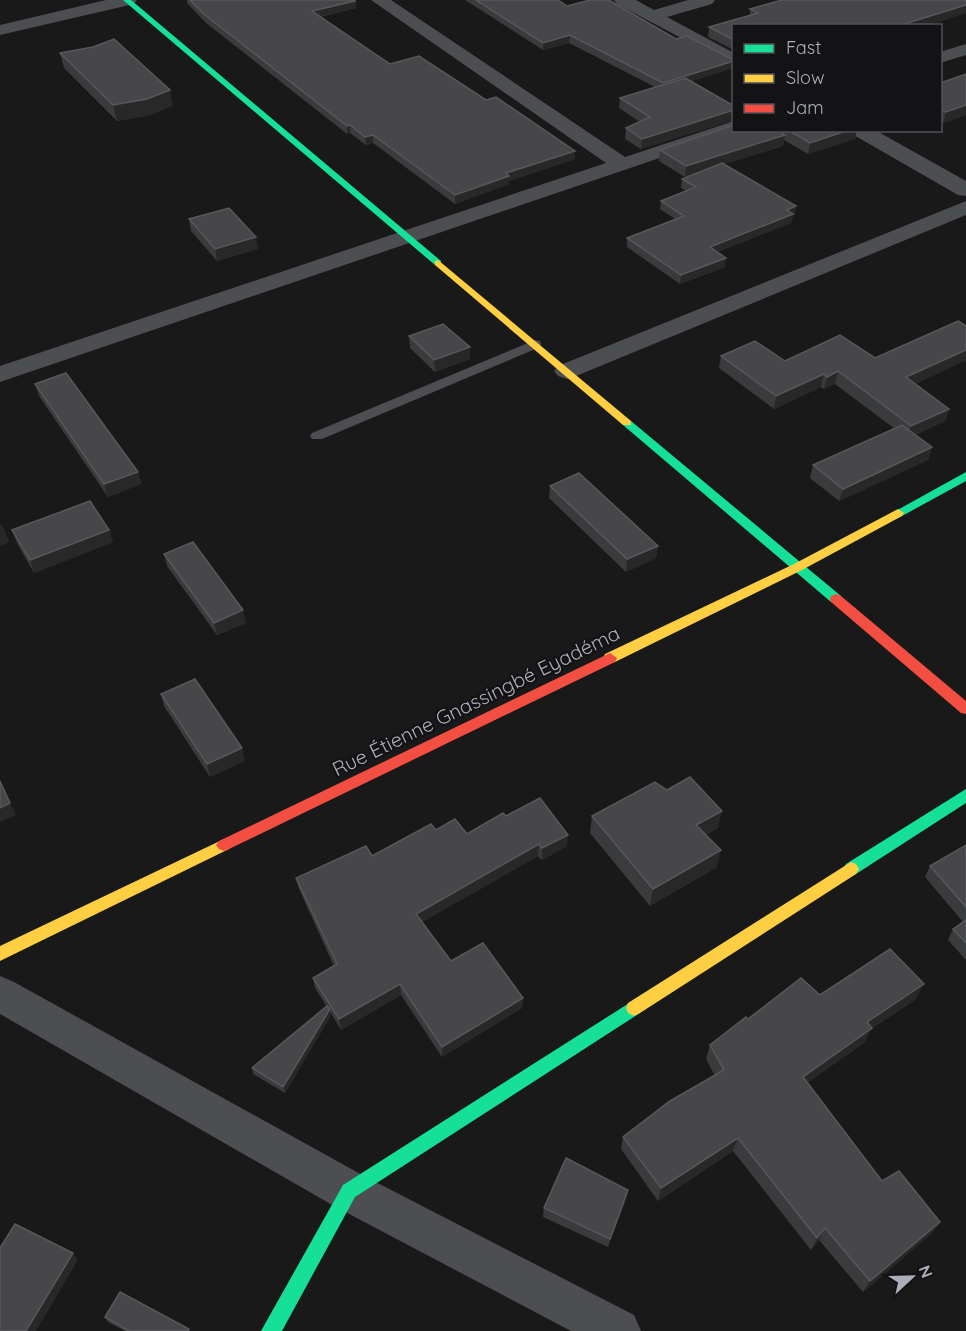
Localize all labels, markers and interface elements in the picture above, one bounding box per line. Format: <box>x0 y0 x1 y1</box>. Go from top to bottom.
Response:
legend <box>732 24 942 132</box>
text: Fast <box>786 36 821 59</box>
text: Slow <box>786 66 824 89</box>
text: Jam <box>786 96 824 119</box>
street label: Rue Étienne Gnassingbé Eyadéma <box>328 620 624 781</box>
north arrow <box>882 1247 942 1307</box>
text: N <box>914 1262 937 1281</box>

